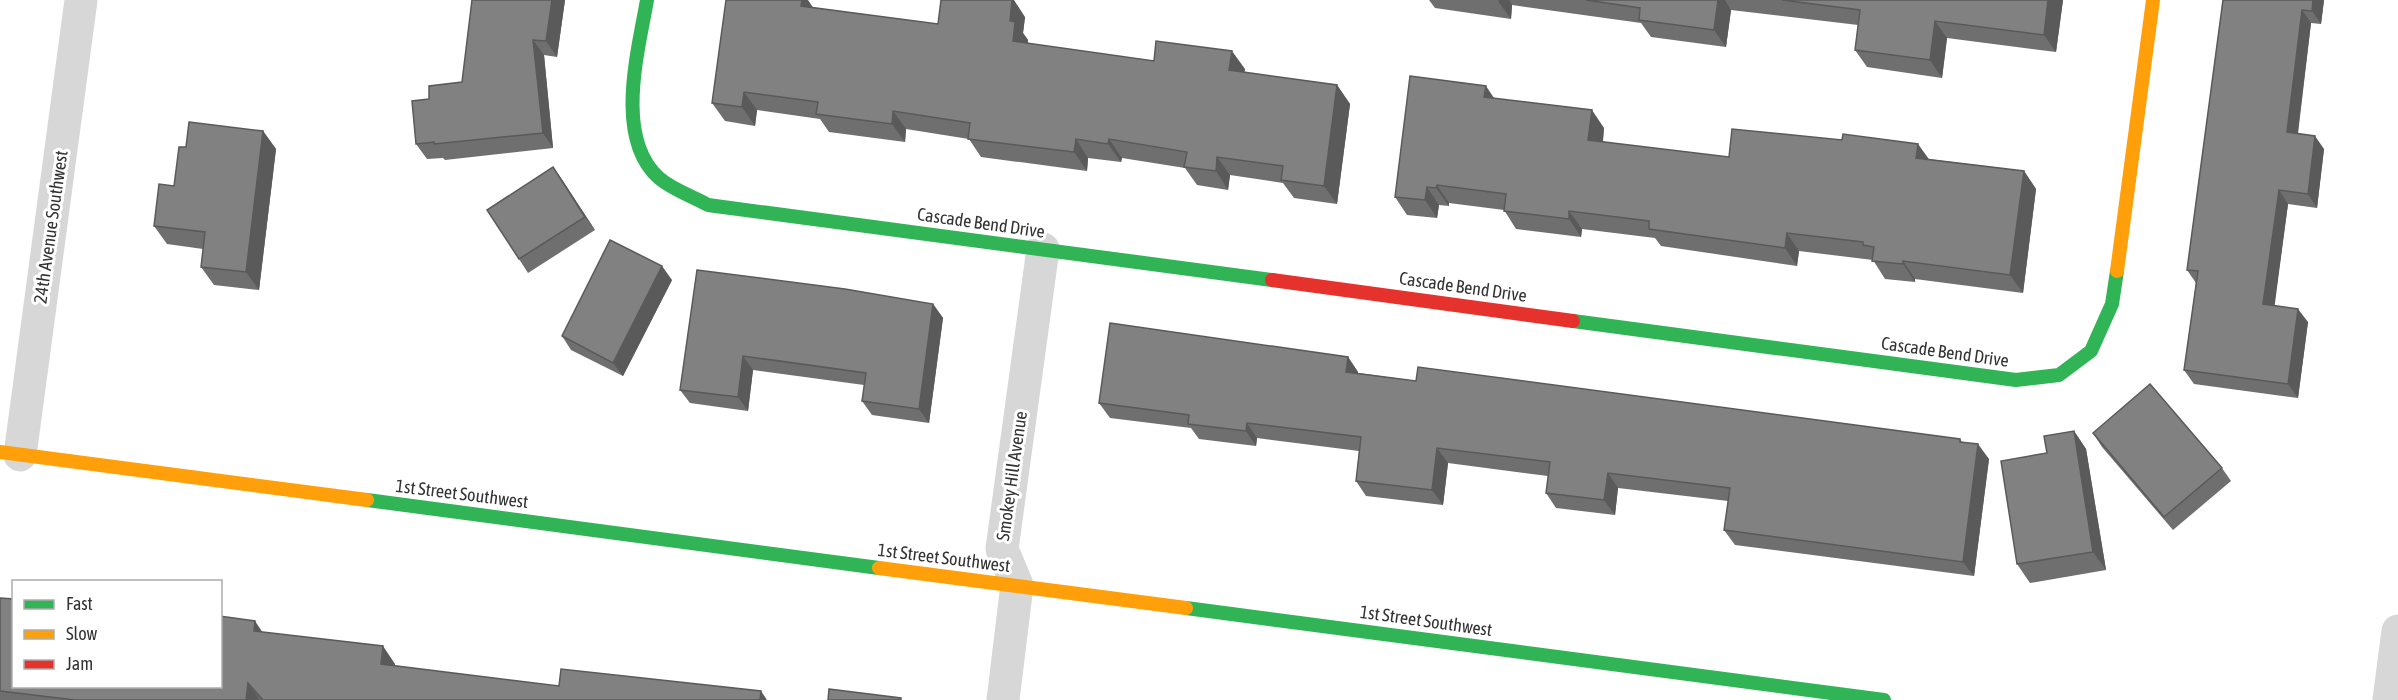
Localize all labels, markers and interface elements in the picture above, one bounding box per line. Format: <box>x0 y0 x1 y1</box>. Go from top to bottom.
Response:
street label: 24th Avenue Southwest <box>29 149 72 305</box>
street label: Cascade Bend Drive <box>916 203 1046 242</box>
street label: Cascade Bend Drive <box>1398 267 1528 306</box>
street label: Cascade Bend Drive <box>1880 332 2010 371</box>
street label: Smokey Hill Avenue <box>992 410 1031 542</box>
street label: 1st Street Southwest <box>395 475 530 512</box>
street label: 1st Street Southwest <box>877 539 1012 576</box>
legend <box>12 580 222 688</box>
text: Fast <box>66 593 93 614</box>
street label: 1st Street Southwest <box>1359 601 1494 640</box>
text: Slow <box>66 623 97 644</box>
text: Jam <box>66 653 93 674</box>

